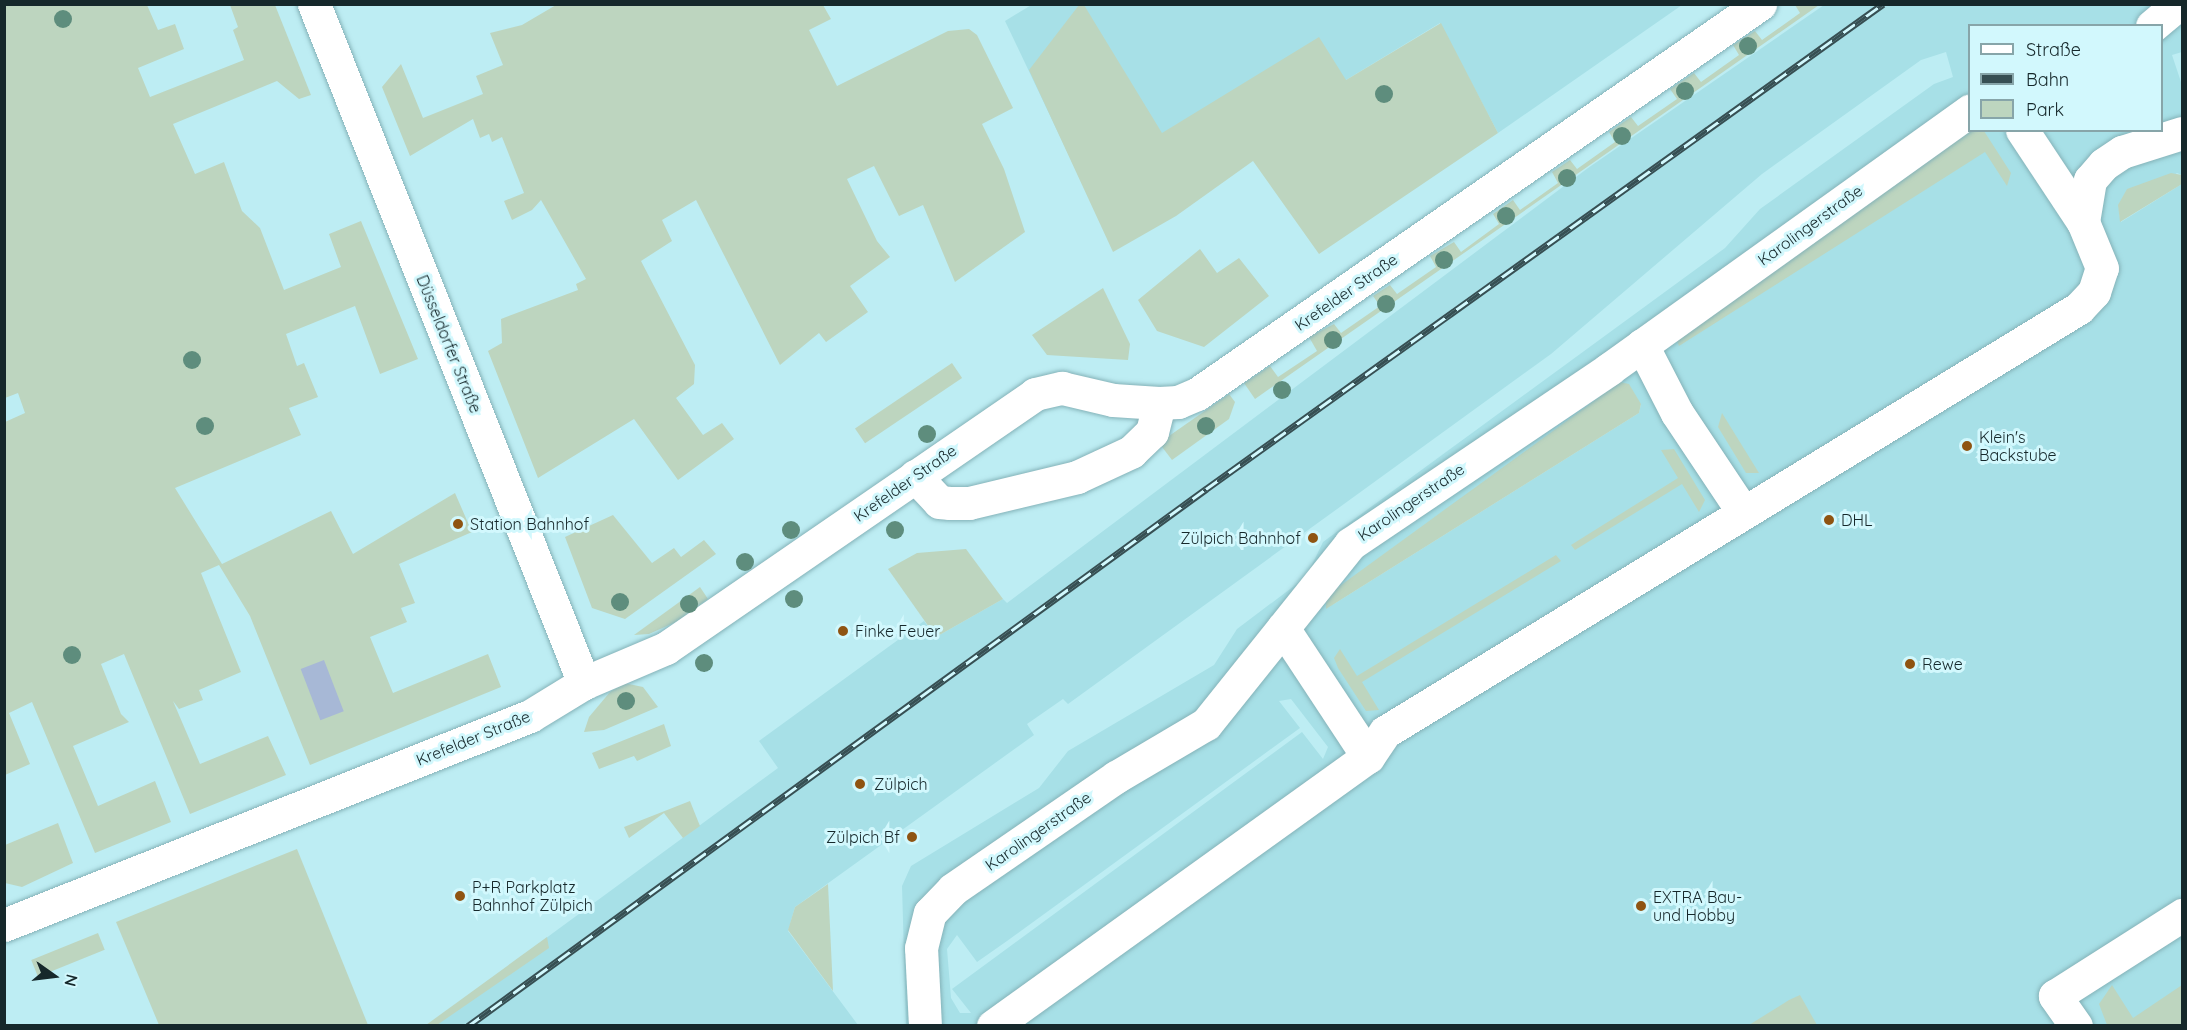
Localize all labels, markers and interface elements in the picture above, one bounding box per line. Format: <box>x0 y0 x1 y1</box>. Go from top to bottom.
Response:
legend <box>1968 24 2163 132</box>
text: Straße <box>2026 38 2081 61</box>
text: Bahn <box>2026 68 2069 91</box>
text: Park <box>2026 98 2064 121</box>
street label: Karolingerstraße <box>1754 181 1866 269</box>
street label: Krefelder Straße <box>1291 249 1401 335</box>
street label: Düsseldorfer Straße <box>413 272 485 416</box>
place label: Klein's Backstube <box>1979 427 2057 465</box>
marker: Klein's Backstube <box>1960 439 1974 453</box>
street label: Krefelder Straße <box>850 440 960 526</box>
street label: Karolingerstraße <box>1354 459 1468 545</box>
place label: DHL <box>1841 510 1873 530</box>
marker: DHL <box>1822 513 1836 527</box>
place label: Station Bahnhof <box>470 514 589 534</box>
marker: Station Bahnhof <box>451 517 465 531</box>
place label: Zülpich Bahnhof <box>1180 528 1301 548</box>
marker: Zülpich Bahnhof <box>1306 531 1320 545</box>
place label: Finke Feuer <box>855 621 941 641</box>
marker: Finke Feuer <box>836 624 850 638</box>
place label: Rewe <box>1922 654 1963 674</box>
marker: Rewe <box>1903 657 1917 671</box>
street label: Krefelder Straße <box>413 706 533 770</box>
place label: Zülpich <box>874 774 928 794</box>
marker: Zülpich <box>851 775 869 793</box>
street label: Karolingerstraße <box>981 787 1095 875</box>
place label: Zülpich Bf <box>826 827 900 847</box>
marker: Zülpich Bf <box>905 830 919 844</box>
place label: P+R Parkplatz Bahnhof Zülpich <box>472 877 593 915</box>
place label: EXTRA Bau- und Hobby <box>1653 887 1742 925</box>
marker: P+R Parkplatz Bahnhof Zülpich <box>453 889 467 903</box>
marker: EXTRA Bau- und Hobby <box>1634 899 1648 913</box>
north arrow <box>24 946 84 1006</box>
text: N <box>60 972 83 988</box>

